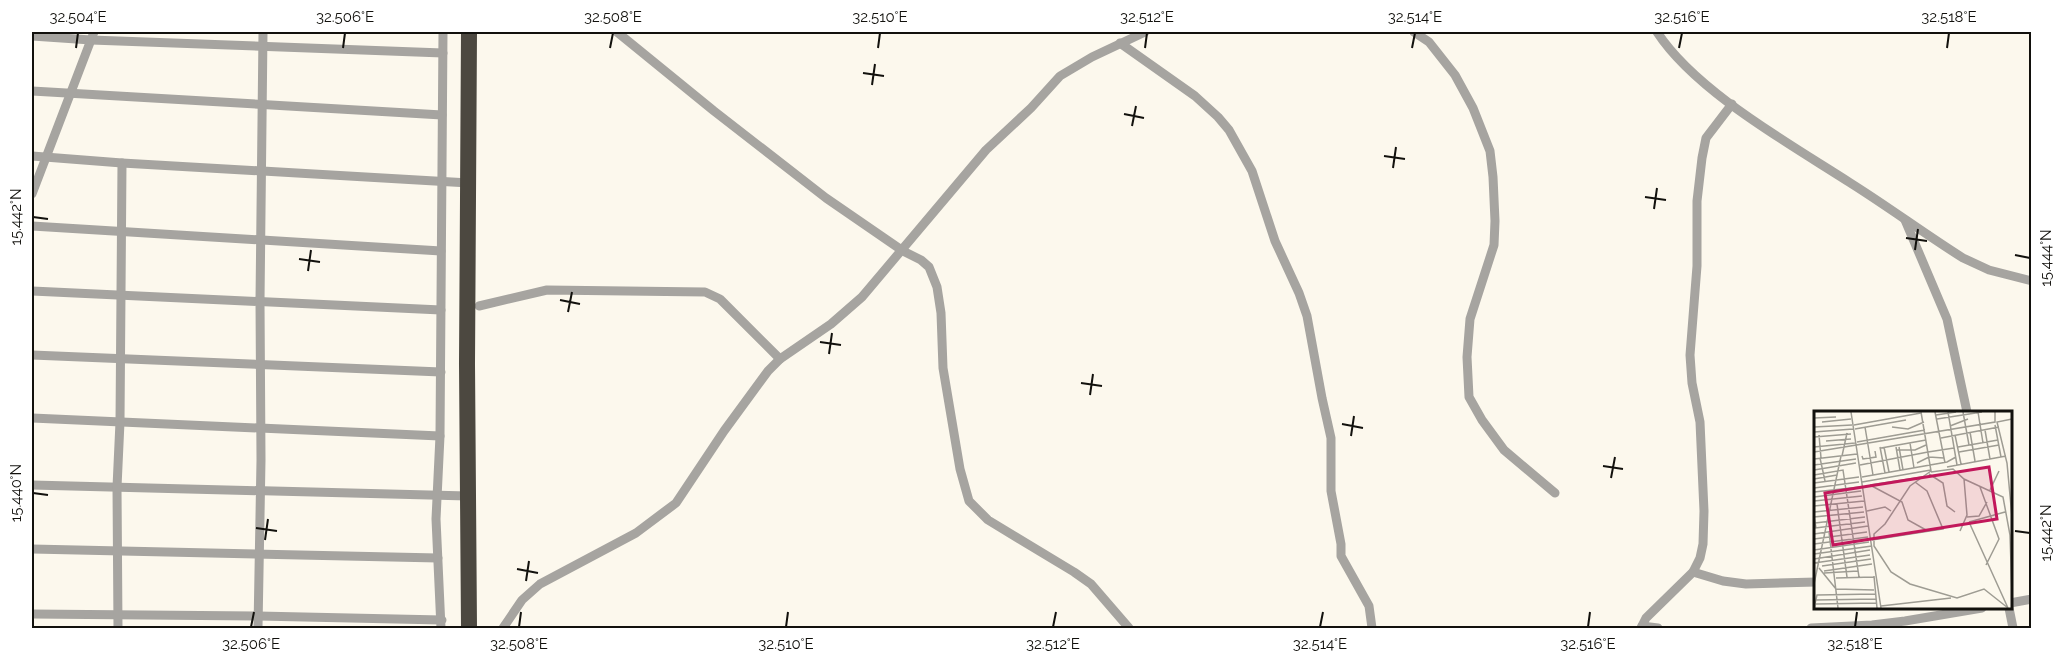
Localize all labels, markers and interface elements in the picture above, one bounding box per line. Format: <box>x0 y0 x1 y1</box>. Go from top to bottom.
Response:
text: 32.504°E <box>49 8 107 26</box>
text: 32.506°E <box>316 8 374 26</box>
text: 32.508°E <box>584 8 642 26</box>
text: 32.510°E <box>852 8 908 26</box>
text: 32.512°E <box>1120 8 1174 26</box>
text: 32.514°E <box>1388 8 1442 26</box>
text: 32.516°E <box>1654 8 1710 26</box>
text: 32.518°E <box>1921 8 1977 26</box>
text: 15.442°N <box>7 188 25 246</box>
text: 15.444°N <box>2037 229 2055 287</box>
inset map <box>1814 411 2012 609</box>
text: 15.440°N <box>7 464 25 522</box>
text: 15.442°N <box>2037 504 2055 562</box>
text: 32.506°E <box>222 635 280 653</box>
text: 32.508°E <box>490 635 548 653</box>
text: 32.510°E <box>758 635 814 653</box>
text: 32.512°E <box>1026 635 1080 653</box>
text: 32.514°E <box>1293 635 1347 653</box>
text: 32.516°E <box>1560 635 1616 653</box>
text: 32.518°E <box>1827 635 1883 653</box>

